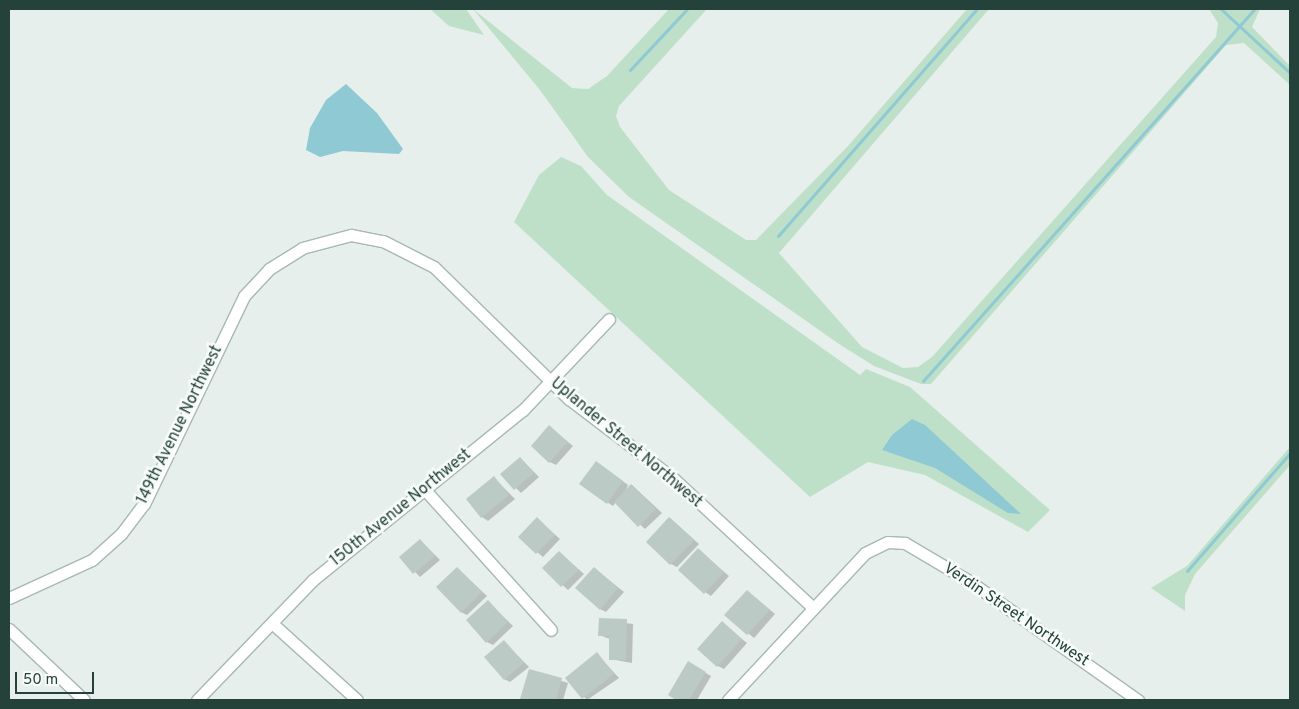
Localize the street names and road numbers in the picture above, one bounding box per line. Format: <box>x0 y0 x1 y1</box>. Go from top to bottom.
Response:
street label: 149th Avenue Northwest <box>133 342 227 508</box>
street label: Uplander Street Northwest <box>546 374 706 512</box>
street label: 150th Avenue Northwest <box>326 445 476 571</box>
street label: Verdin Street Northwest <box>940 559 1092 671</box>

